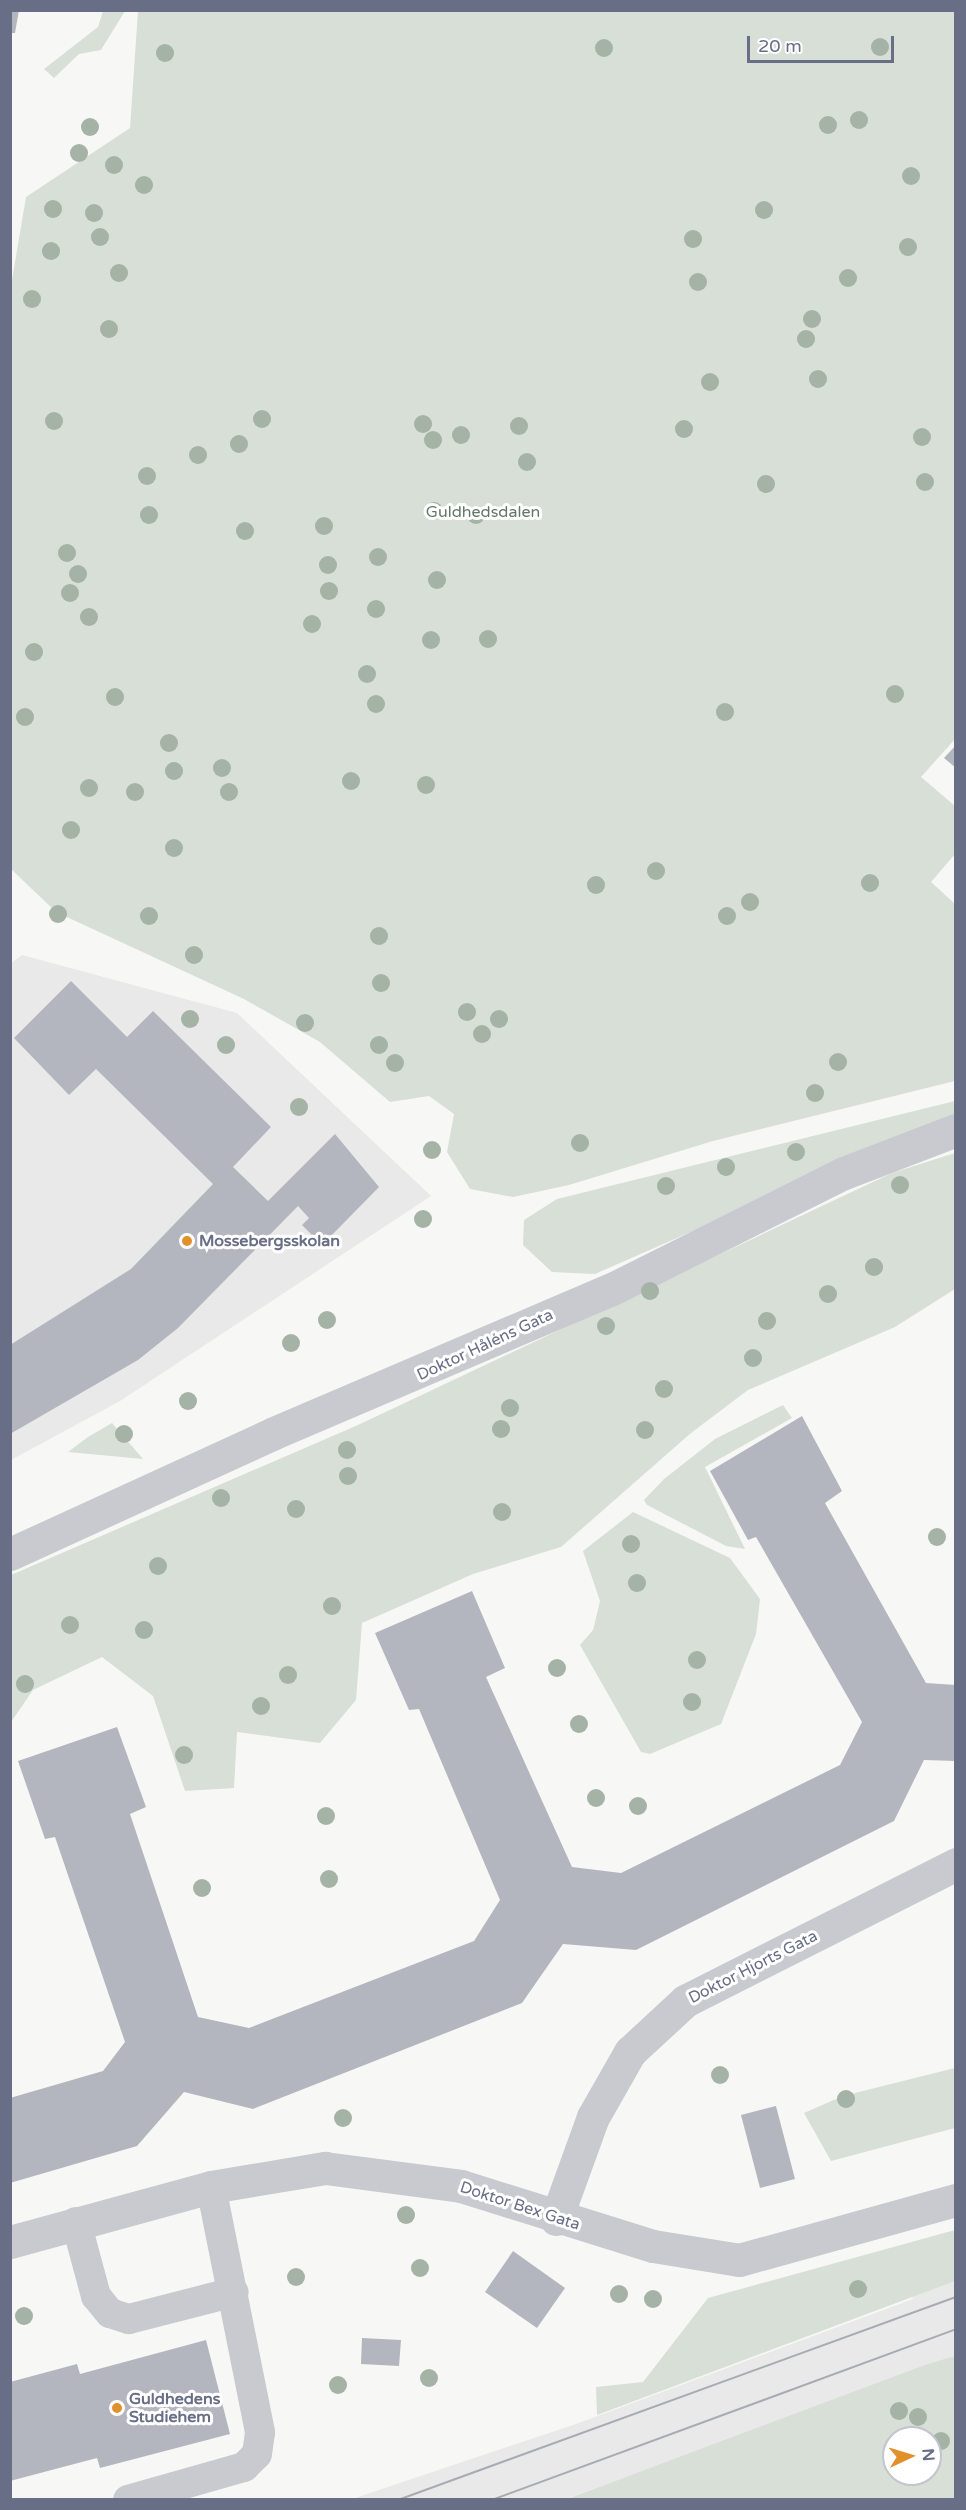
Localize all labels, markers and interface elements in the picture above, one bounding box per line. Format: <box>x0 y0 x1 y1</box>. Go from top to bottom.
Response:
scale bar <box>750 24 897 62</box>
text: 20 m <box>758 35 802 57</box>
park label: Guldhedsdalen <box>426 502 540 522</box>
place label: Mossebergsskolan <box>199 1231 340 1251</box>
marker: Mossebergsskolan <box>180 1234 194 1248</box>
street label: Doktor Håléns Gata <box>414 1305 556 1385</box>
street label: Doktor Hjorts Gata <box>685 1926 821 2008</box>
street label: Doktor Bex Gata <box>458 2178 582 2234</box>
place label: Guldhedens Studiehem <box>129 2389 220 2427</box>
marker: Guldhedens Studiehem <box>110 2401 124 2415</box>
north arrow <box>882 2426 942 2486</box>
text: N <box>918 2448 938 2462</box>

